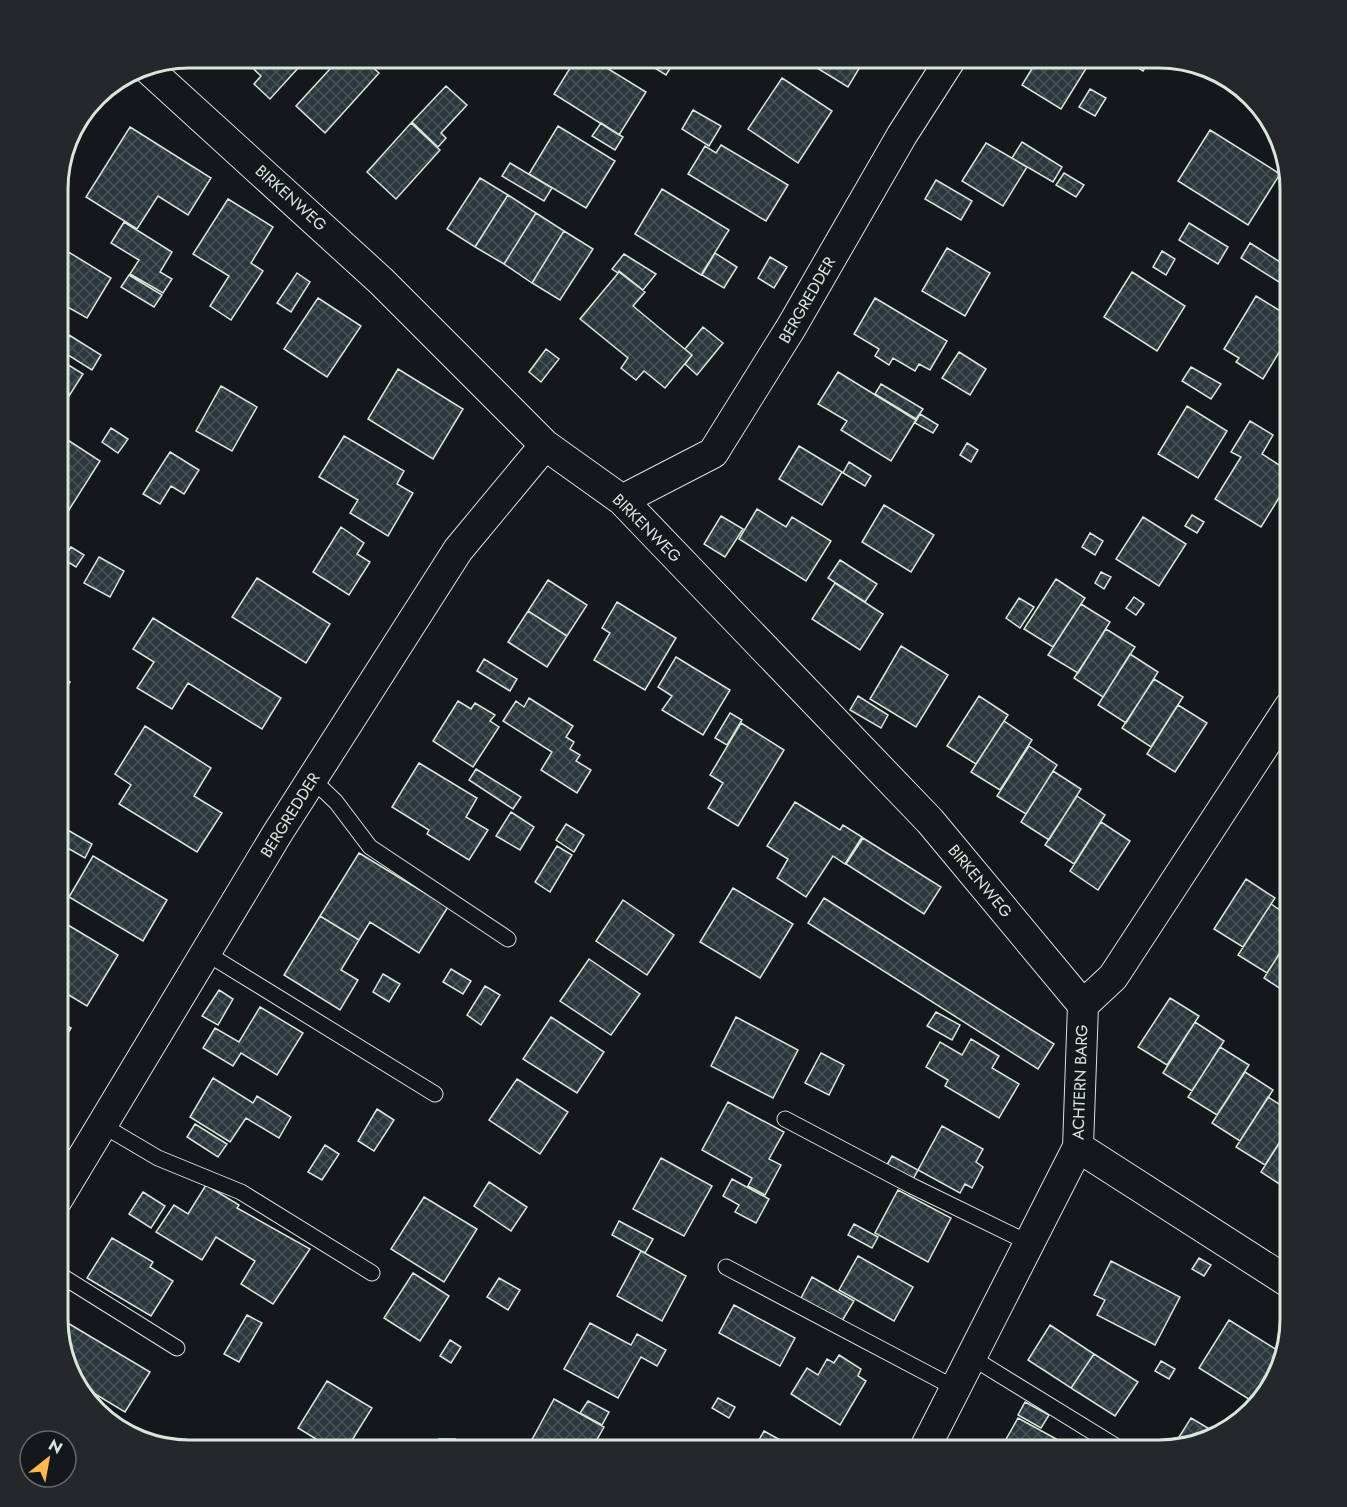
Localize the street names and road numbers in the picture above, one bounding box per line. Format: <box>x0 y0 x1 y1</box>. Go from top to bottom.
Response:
street label: BIRKENWEG <box>250 160 332 236</box>
street label: BERGREDDER <box>773 252 841 347</box>
street label: BIRKENWEG <box>607 488 687 568</box>
street label: BERGREDDER <box>255 768 325 862</box>
street label: BIRKENWEG <box>943 839 1017 923</box>
street label: ACHTERN BARG <box>1066 1024 1094 1140</box>

